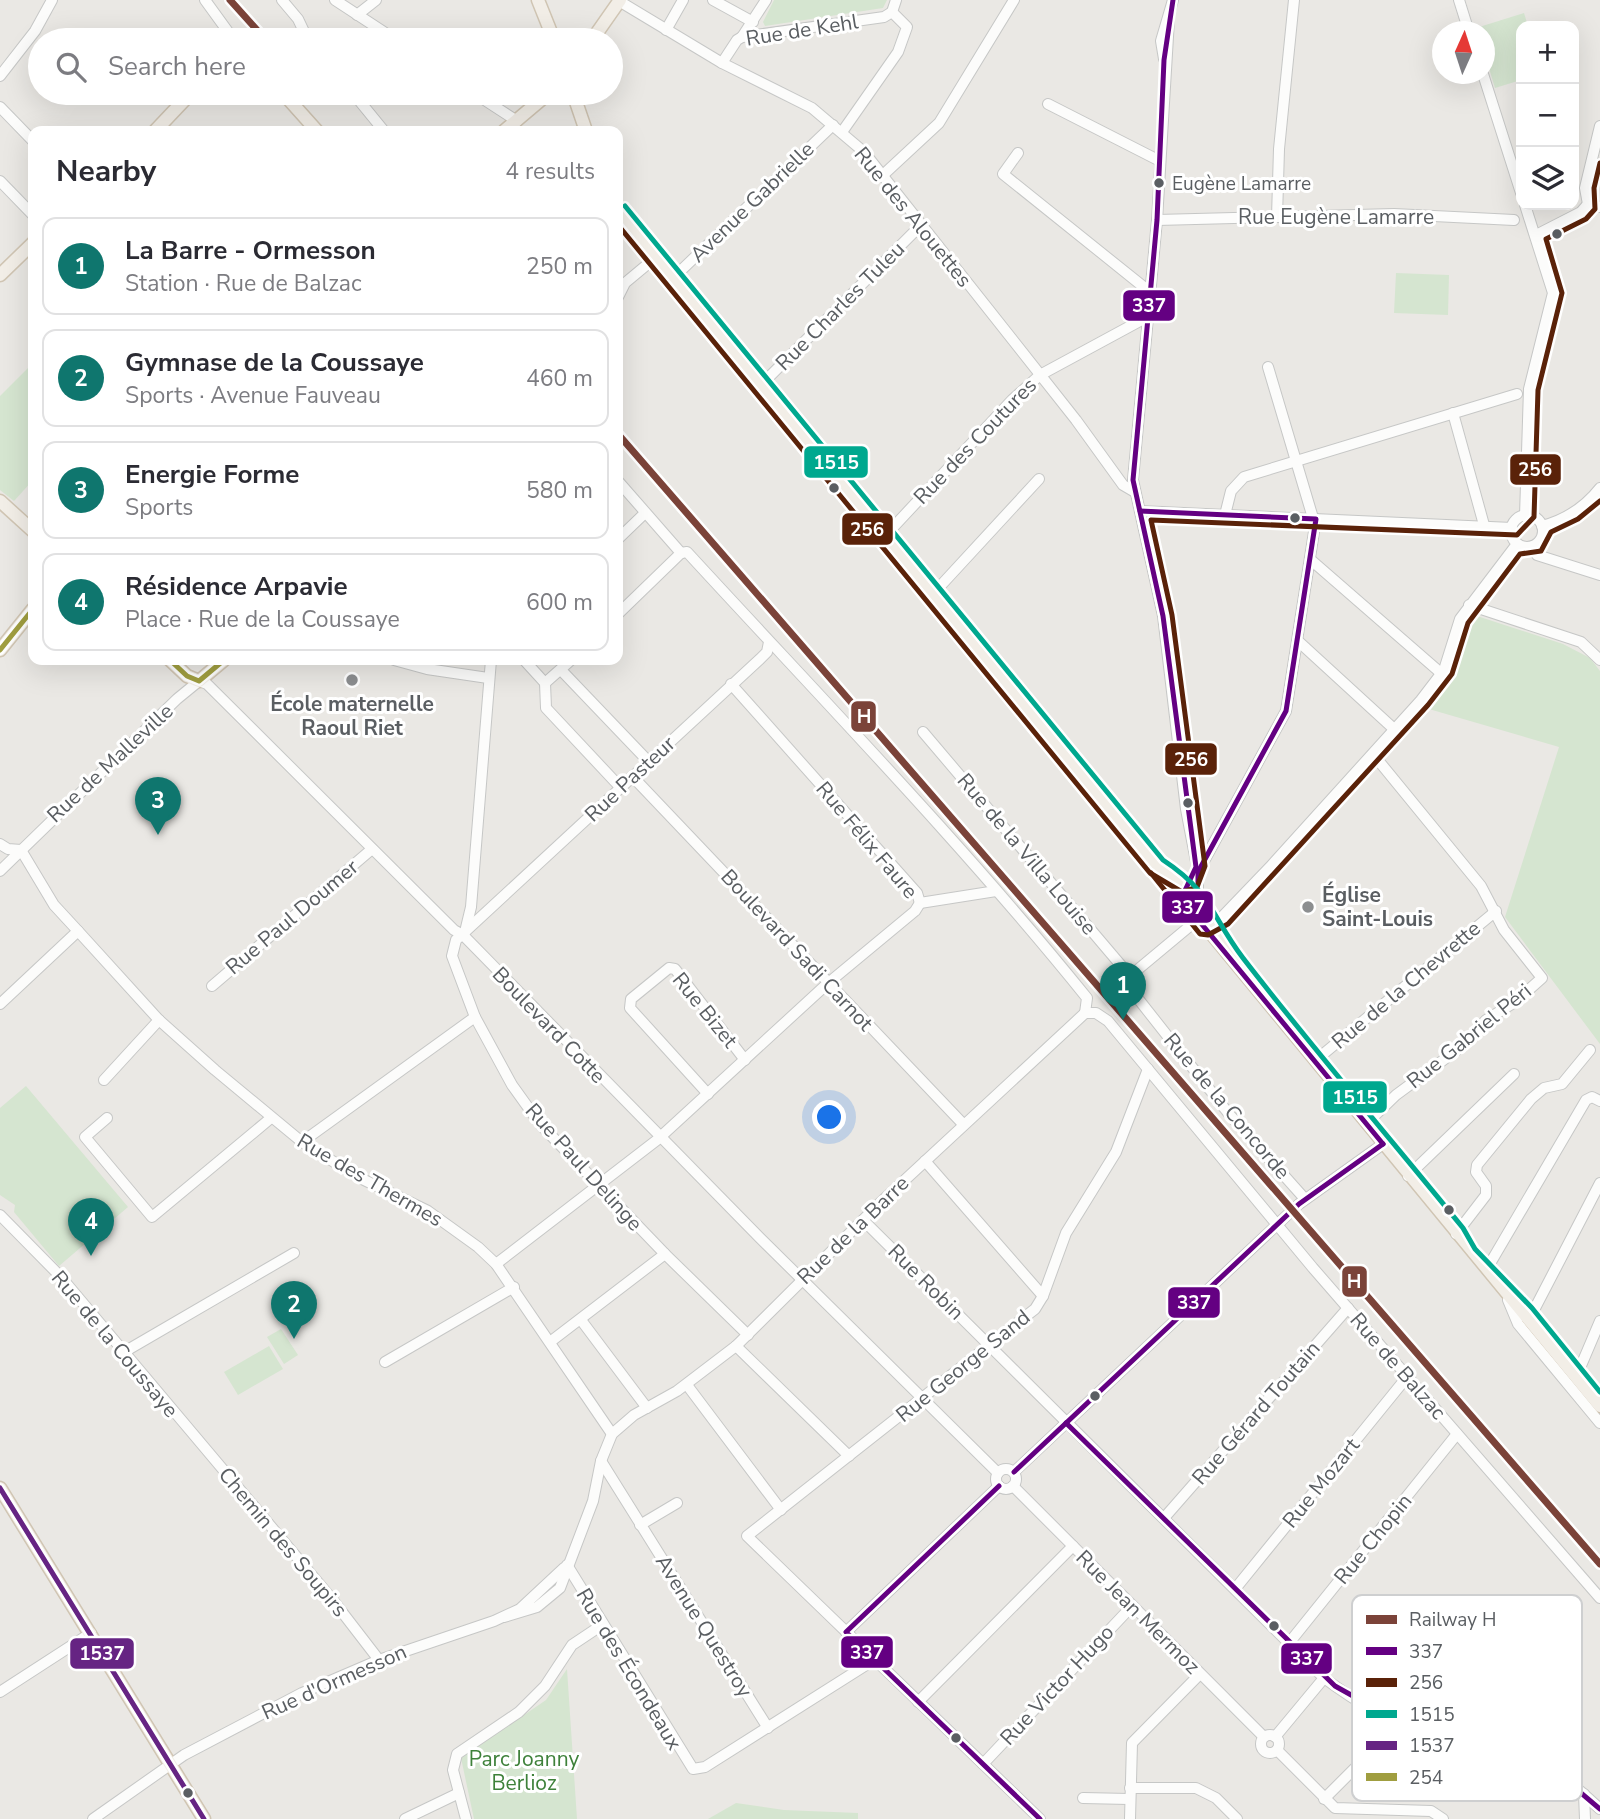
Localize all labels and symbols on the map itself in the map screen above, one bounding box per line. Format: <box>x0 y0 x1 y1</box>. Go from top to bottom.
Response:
street label: Rue de Kehl <box>744 7 861 53</box>
north arrow <box>1432 21 1495 84</box>
street label: Avenue Gabrielle <box>684 135 820 269</box>
street label: Rue des Alouettes <box>848 141 978 293</box>
place label: Eugène Lamarre <box>1172 171 1311 197</box>
marker: Eugène Lamarre <box>1152 176 1166 190</box>
street label: Rue Eugène Lamarre <box>1238 203 1434 231</box>
unlabelled marker <box>1550 227 1564 241</box>
street label: Rue Charles Tuleu <box>769 235 911 377</box>
line badge: 337 <box>1122 289 1176 322</box>
text: 337 <box>1132 293 1166 319</box>
street label: Rue des Coutures <box>907 372 1043 510</box>
line badge: 1515 <box>803 445 869 479</box>
text: 1515 <box>813 450 859 476</box>
line badge: 256 <box>1509 453 1562 486</box>
text: 256 <box>1518 457 1552 483</box>
unlabelled marker <box>827 481 841 495</box>
unlabelled marker <box>1288 511 1302 525</box>
line badge: 256 <box>841 512 894 546</box>
text: 256 <box>850 517 884 543</box>
marker: École maternelle Raoul Riet <box>344 672 360 688</box>
place label: École maternelle Raoul Riet <box>270 690 434 742</box>
street label: Rue de Malleville <box>41 697 179 829</box>
line badge: H <box>850 700 877 733</box>
text: H <box>857 704 871 730</box>
street label: Rue Pasteur <box>579 730 682 828</box>
line badge: 256 <box>1164 742 1218 776</box>
text: 256 <box>1174 747 1208 773</box>
street label: Rue de la Villa Louise <box>951 767 1103 941</box>
street label: Rue Félix Faure <box>810 776 924 904</box>
pin: 3 <box>135 777 181 835</box>
unlabelled marker <box>1181 796 1195 810</box>
street label: Rue Paul Doumer <box>220 853 365 981</box>
street label: Boulevard Sadi Carnot <box>715 863 880 1037</box>
place label: Église Saint-Louis <box>1322 881 1433 933</box>
line badge: 337 <box>1161 890 1214 924</box>
text: 337 <box>1171 895 1205 921</box>
marker: Église Saint-Louis <box>1300 899 1316 915</box>
street label: Rue de la Chevrette <box>1326 915 1486 1055</box>
street label: Boulevard Cotte <box>486 961 612 1089</box>
pin: 1 <box>1100 962 1146 1020</box>
street label: Rue Bizet <box>666 966 744 1054</box>
street label: Rue Gabriel Péri <box>1401 977 1537 1095</box>
street label: Rue de la Concorde <box>1157 1027 1297 1185</box>
line badge: 1515 <box>1322 1080 1388 1114</box>
text: 1515 <box>1332 1085 1378 1111</box>
street label: Rue Paul Delinge <box>519 1097 649 1237</box>
your location <box>812 1100 846 1134</box>
street label: Rue des Thermes <box>292 1127 448 1233</box>
street label: Rue de la Barre <box>791 1169 915 1291</box>
pin: 4 <box>68 1198 114 1256</box>
unlabelled marker <box>1442 1203 1456 1217</box>
street label: Rue Robin <box>882 1238 970 1326</box>
street label: Rue de la Coussaye <box>45 1265 185 1423</box>
line badge: H <box>1341 1265 1368 1298</box>
text: H <box>1347 1269 1361 1295</box>
pin: 2 <box>271 1281 317 1339</box>
line badge: 337 <box>1167 1286 1221 1319</box>
text: 337 <box>1177 1290 1211 1316</box>
street label: Rue George Sand <box>890 1303 1036 1429</box>
street label: Rue de Balzac <box>1344 1307 1452 1426</box>
street label: Rue Gérard Toutain <box>1186 1335 1326 1491</box>
unlabelled marker <box>1088 1389 1102 1403</box>
street label: Rue Mozart <box>1276 1432 1366 1534</box>
street label: Chemin des Soupirs <box>212 1461 354 1623</box>
street label: Rue Chopin <box>1328 1488 1418 1590</box>
street label: Rue Jean Mermoz <box>1070 1544 1206 1680</box>
street label: Avenue Questroy <box>649 1549 759 1703</box>
street label: Rue des Écondeaux <box>570 1583 688 1755</box>
legend <box>1352 1595 1582 1801</box>
text: Railway H <box>1409 1607 1496 1633</box>
street label: Rue Victor Hugo <box>994 1619 1120 1751</box>
unlabelled marker <box>1267 1619 1281 1633</box>
line badge: 337 <box>840 1635 894 1669</box>
line badge: 1537 <box>69 1637 135 1670</box>
street label: Rue d'Ormesson <box>257 1638 411 1726</box>
text: 337 <box>1409 1639 1443 1665</box>
text: 337 <box>850 1640 884 1666</box>
text: 1537 <box>79 1641 125 1667</box>
line badge: 337 <box>1280 1642 1333 1675</box>
text: 337 <box>1290 1646 1324 1672</box>
text: 256 <box>1409 1670 1443 1696</box>
text: 1515 <box>1409 1702 1455 1728</box>
unlabelled marker <box>949 1731 963 1745</box>
text: 1537 <box>1409 1733 1455 1759</box>
park label: Parc Joanny Berlioz <box>469 1745 579 1797</box>
text: 254 <box>1409 1765 1443 1791</box>
unlabelled marker <box>181 1786 195 1800</box>

